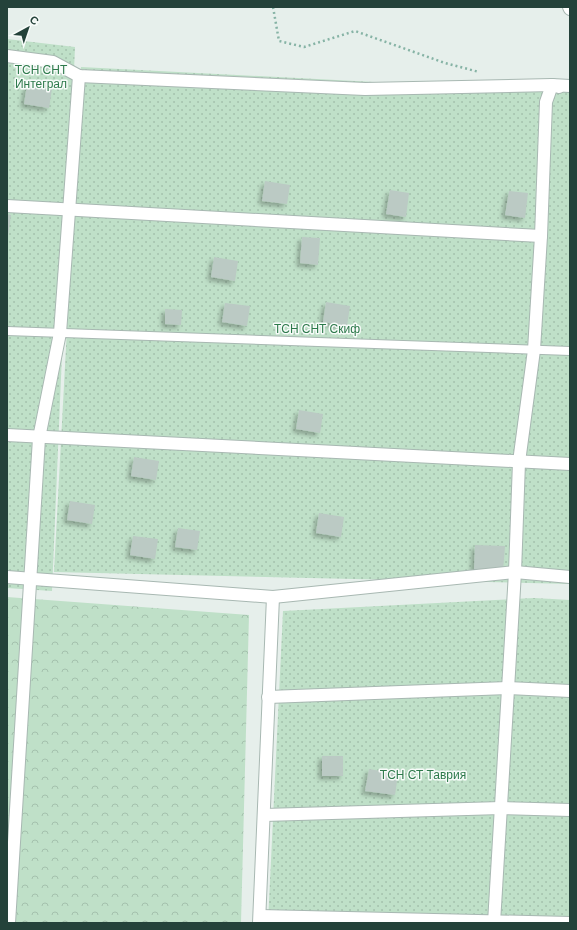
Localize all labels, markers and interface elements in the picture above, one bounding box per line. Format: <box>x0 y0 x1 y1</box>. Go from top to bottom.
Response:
north arrow <box>8 8 48 48</box>
text: С <box>27 12 42 28</box>
park label: ТСН СНТ Интеграл <box>15 62 68 92</box>
park label: ТСН СНТ Скиф <box>274 321 360 337</box>
park label: ТСН СТ Таврия <box>380 767 466 783</box>

